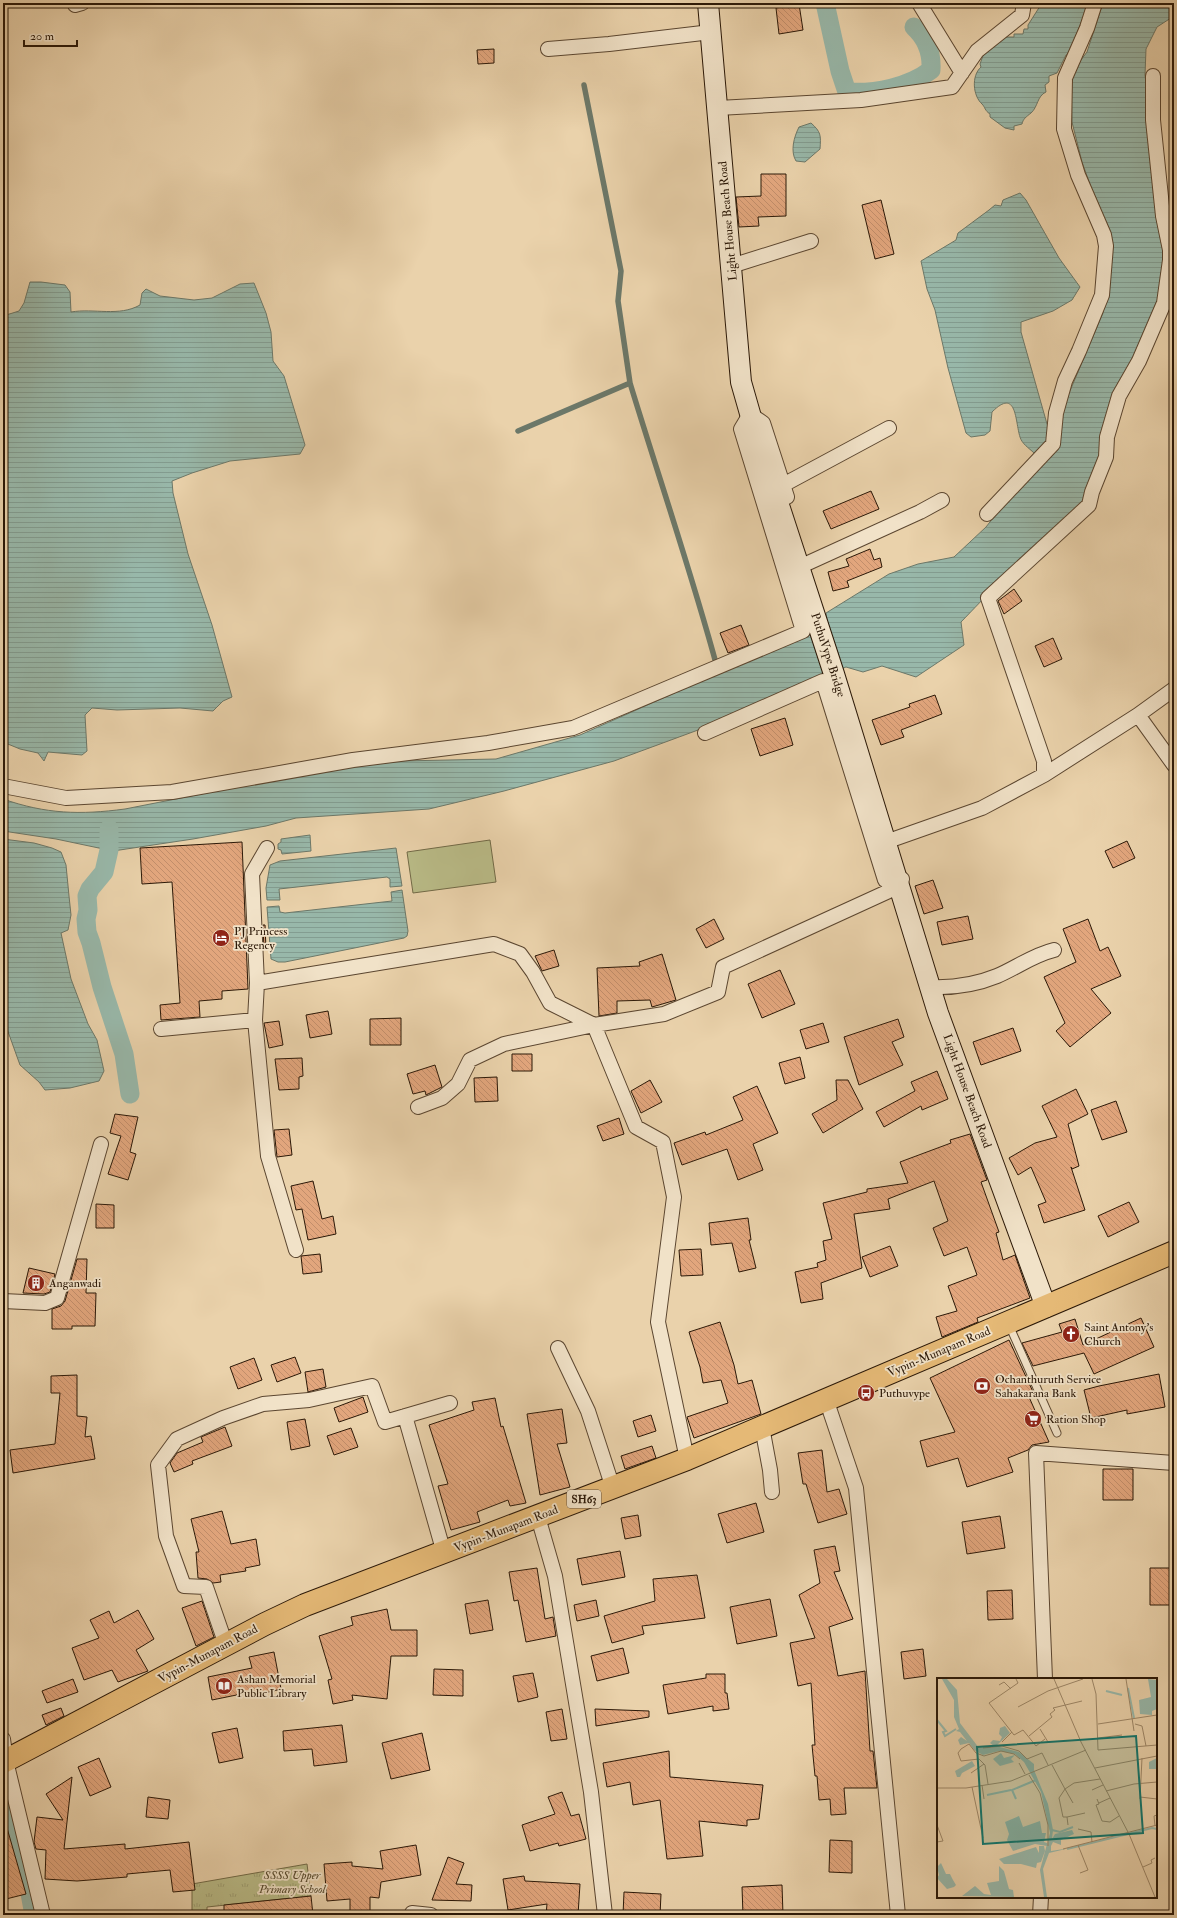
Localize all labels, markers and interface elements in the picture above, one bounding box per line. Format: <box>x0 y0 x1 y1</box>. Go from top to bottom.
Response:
scale bar <box>24 22 77 48</box>
text: 20 m <box>30 29 55 44</box>
street label: Light House Beach Road <box>715 160 741 282</box>
street label: PuthuVype Bridge <box>807 611 849 699</box>
place label: PJ Princess Regency <box>234 924 287 953</box>
hotel icon: PJ Princess Regency <box>211 928 231 948</box>
street label: Light House Beach Road <box>939 1032 995 1150</box>
building icon: Anganwadi <box>26 1273 46 1293</box>
place label: Anganwadi <box>48 1276 101 1291</box>
place label: Saint Antony's Church <box>1084 1320 1153 1349</box>
street label: Vypin-Munapam Road <box>885 1323 993 1380</box>
church icon: Saint Antony's Church <box>1061 1324 1081 1344</box>
place label: Ochanthuruth Service Sahakarana Bank <box>995 1372 1101 1401</box>
bank icon: Ochanthuruth Service Sahakarana Bank <box>972 1376 992 1396</box>
bus stop icon: Puthuvype <box>856 1383 876 1403</box>
place label: Puthuvype <box>879 1386 930 1401</box>
supermarket icon: Ration Shop <box>1023 1409 1043 1429</box>
place label: Ration Shop <box>1046 1412 1106 1427</box>
road number: SH63 <box>567 1490 601 1508</box>
street label: Vypin-Munapam Road <box>452 1502 560 1556</box>
street label: Vypin-Munapam Road <box>156 1621 260 1687</box>
place label: Ashan Memorial Public Library <box>236 1672 316 1701</box>
library icon: Ashan Memorial Public Library <box>214 1676 234 1696</box>
inset map <box>937 1678 1157 1898</box>
park label: SSSS Upper Primary School <box>258 1868 326 1897</box>

